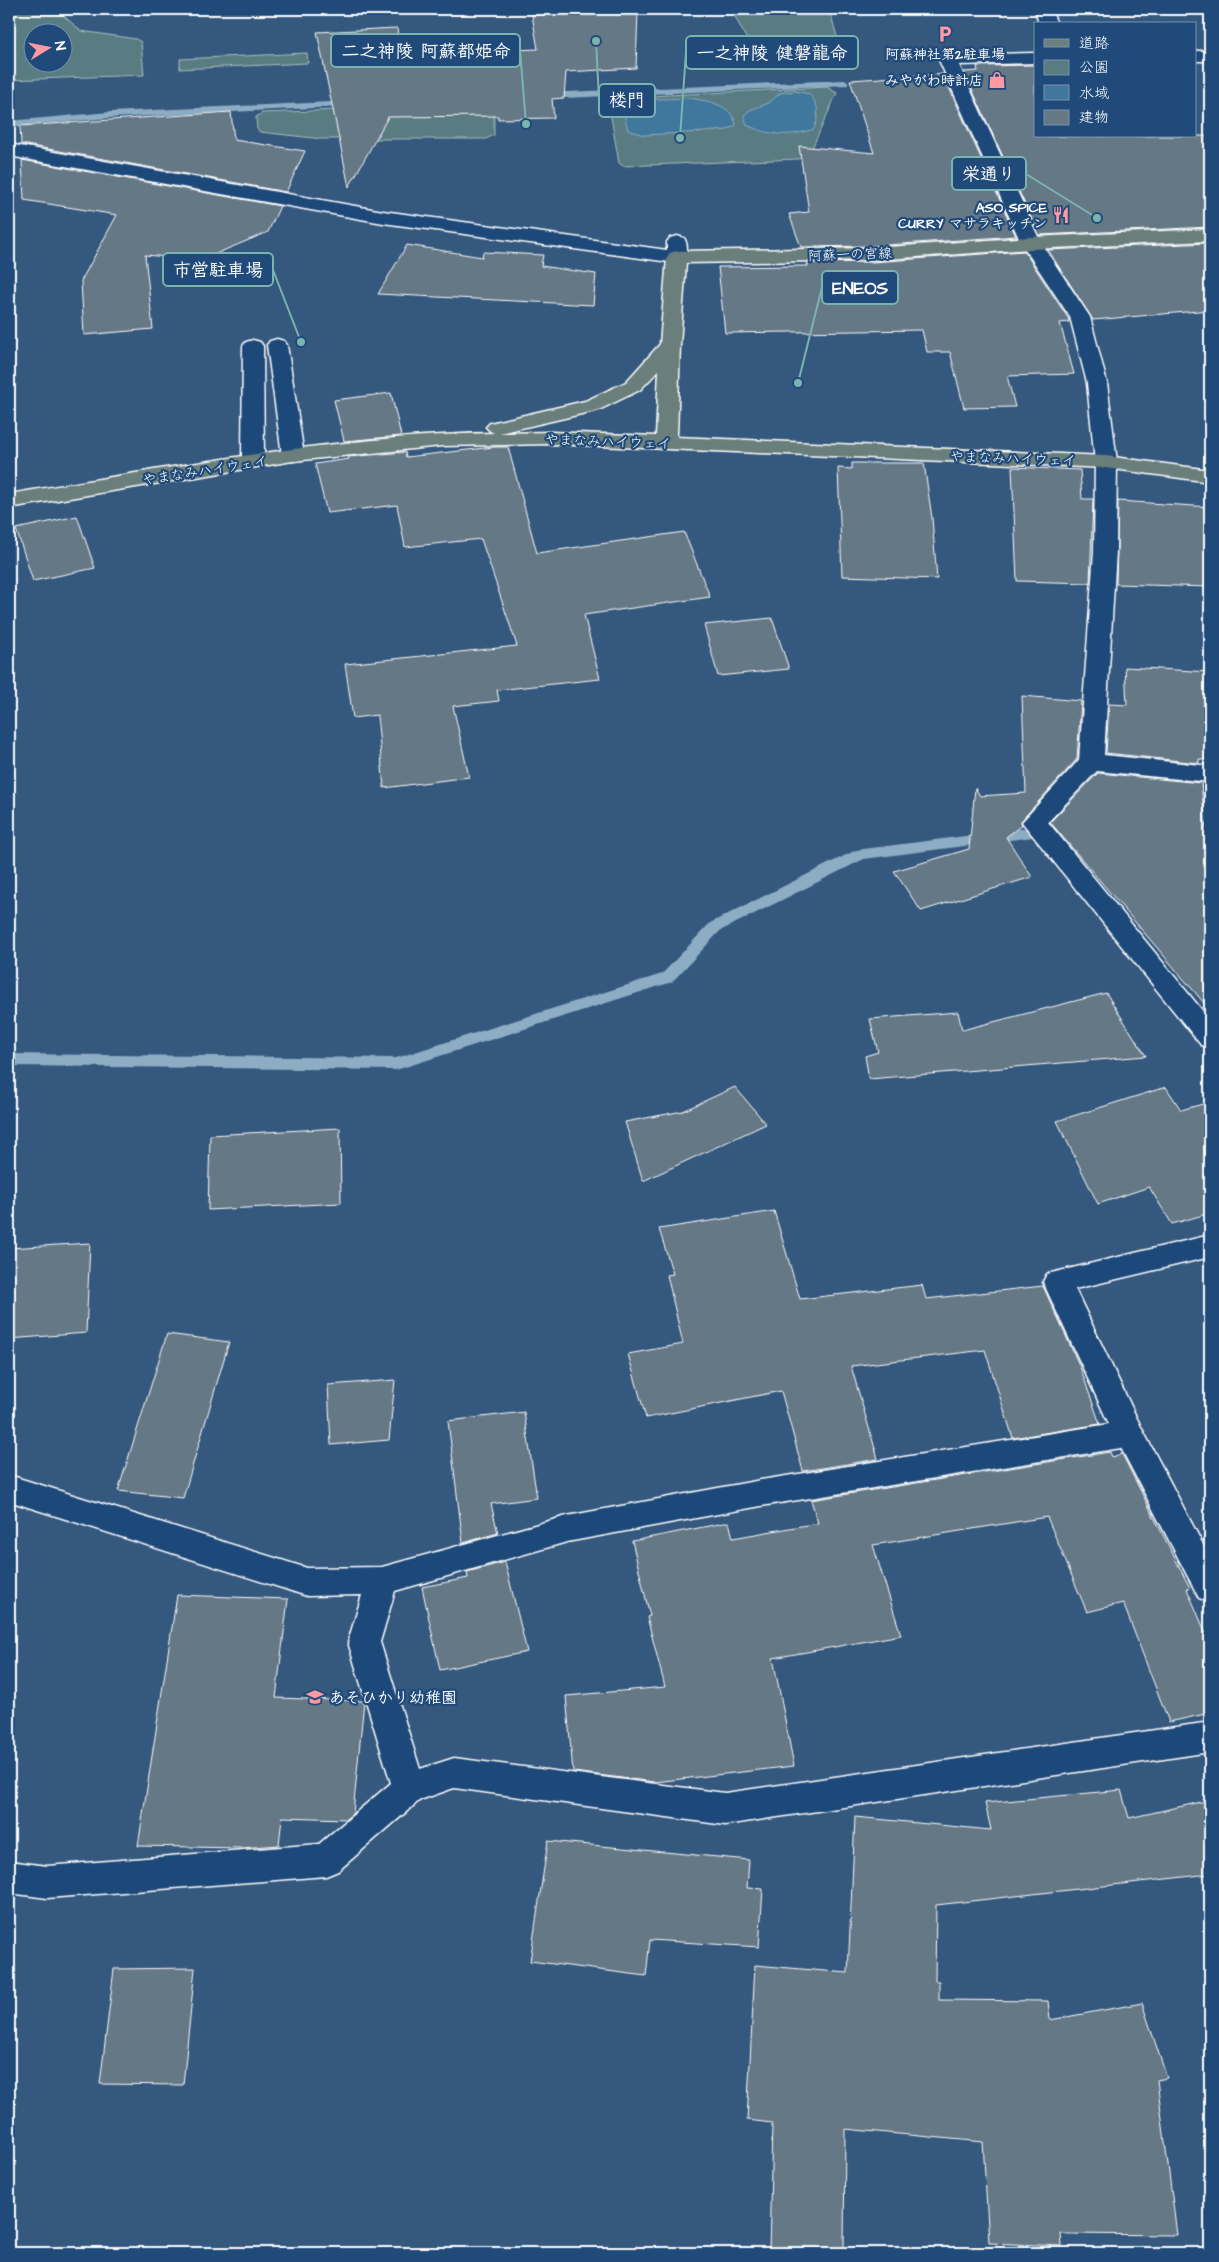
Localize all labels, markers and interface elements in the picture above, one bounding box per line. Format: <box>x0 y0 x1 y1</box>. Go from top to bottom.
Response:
north arrow <box>22 22 72 72</box>
legend <box>1034 22 1196 138</box>
parking icon: 阿蘇神社第2駐車場 <box>935 24 955 44</box>
text: 道路 <box>1079 33 1109 54</box>
callout: 二之神陵 阿蘇都姫命 <box>331 34 520 67</box>
callout: 一之神陵 健磐龍命 <box>686 36 858 69</box>
text: 二之神陵 阿蘇都姫命 <box>341 39 511 64</box>
text: N <box>49 40 70 52</box>
text: 一之神陵 健磐龍命 <box>696 41 848 66</box>
place label: 阿蘇神社第2駐車場 <box>885 45 1005 65</box>
text: 公園 <box>1079 57 1109 78</box>
shop icon: みやがわ時計店 <box>987 70 1007 90</box>
place label: みやがわ時計店 <box>885 71 983 91</box>
text: 水域 <box>1079 83 1109 104</box>
callout: 楼門 <box>599 84 655 117</box>
text: 楼門 <box>609 88 645 113</box>
text: 建物 <box>1079 107 1109 128</box>
callout: 栄通り <box>952 157 1026 190</box>
text: 栄通り <box>962 162 1016 187</box>
place label: ASO SPICE CURRY マサラキッチン <box>898 198 1048 234</box>
restaurant icon: ASO SPICE CURRY マサラキッチン <box>1051 205 1071 225</box>
street label: 阿蘇一の宮線 <box>808 244 892 266</box>
callout: 市営駐車場 <box>163 253 273 286</box>
text: 市営駐車場 <box>173 258 263 283</box>
callout: ENEOS <box>822 271 898 304</box>
text: ENEOS <box>832 276 889 301</box>
street label: やまなみハイウェイ <box>545 430 671 454</box>
street label: やまなみハイウェイ <box>950 447 1076 471</box>
street label: やまなみハイウェイ <box>141 451 269 491</box>
school or university icon: あそひかり幼稚園 <box>305 1687 325 1707</box>
place label: あそひかり幼稚園 <box>329 1687 457 1709</box>

